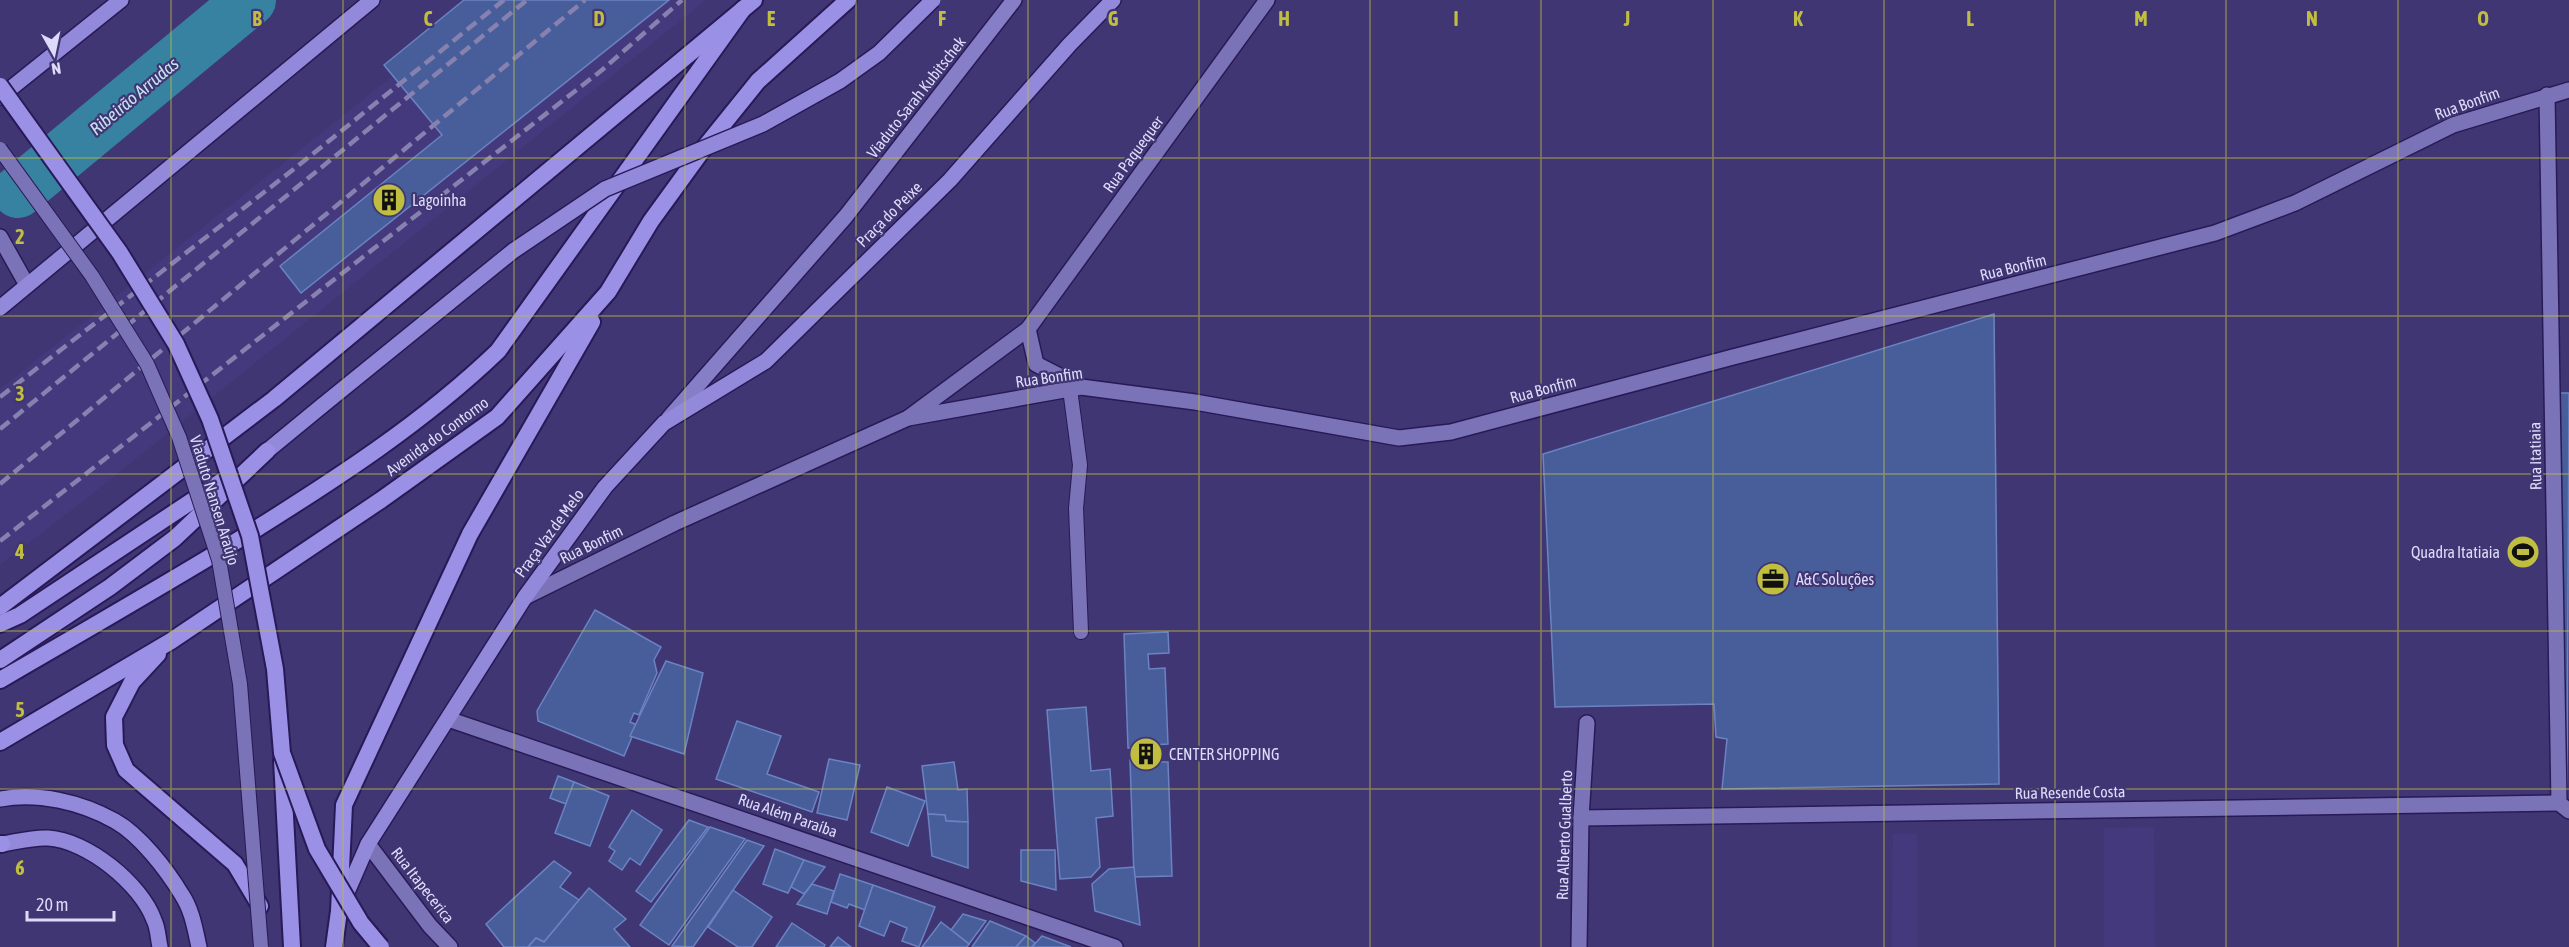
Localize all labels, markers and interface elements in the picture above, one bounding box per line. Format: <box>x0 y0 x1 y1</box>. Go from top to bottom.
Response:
text: B <box>252 7 262 30</box>
text: C <box>424 7 433 30</box>
text: D <box>593 7 605 30</box>
text: E <box>767 7 776 30</box>
text: F <box>938 7 946 30</box>
text: G <box>1108 7 1119 30</box>
text: H <box>1278 7 1290 30</box>
text: I <box>1453 7 1459 30</box>
text: J <box>1623 7 1630 30</box>
text: K <box>1793 7 1803 30</box>
text: L <box>1966 7 1974 30</box>
text: M <box>2134 7 2148 30</box>
text: N <box>2306 7 2318 30</box>
text: O <box>2477 7 2489 30</box>
north arrow <box>24 24 84 84</box>
street label: Viaduto Sarah Kubitschek <box>863 33 969 161</box>
water label: Ribeirão Arrudas <box>85 53 183 139</box>
text: N <box>50 59 62 78</box>
street label: Rua Bonfim <box>2432 83 2502 123</box>
street label: Rua Paquequer <box>1099 112 1168 196</box>
street label: Praça do Peixe <box>853 178 926 251</box>
building icon: Lagoinha <box>371 182 407 218</box>
place label: Lagoinha <box>412 191 466 210</box>
text: 2 <box>15 225 25 248</box>
street label: Rua Bonfim <box>1978 250 2048 284</box>
street label: Rua Bonfim <box>1014 363 1084 391</box>
street label: Rua Bonfim <box>1508 372 1578 406</box>
text: 3 <box>15 382 25 405</box>
street label: Avenida do Contorno <box>382 393 492 479</box>
street label: Rua Itatiaia <box>2525 422 2545 490</box>
street label: Viaduto Nansen Araújo <box>186 433 243 567</box>
street label: Praça Vaz de Melo <box>511 485 588 581</box>
street label: Rua Bonfim <box>557 521 625 567</box>
sports icon: Quadra Itatiaia <box>2505 534 2541 570</box>
text: 4 <box>14 540 25 563</box>
place label: Quadra Itatiaia <box>2411 543 2500 561</box>
office icon: A&C Soluções <box>1755 561 1791 597</box>
place label: A&C Soluções <box>1796 570 1874 589</box>
text: 5 <box>15 698 25 721</box>
building icon: CENTER SHOPPING <box>1128 736 1164 772</box>
place label: CENTER SHOPPING <box>1169 745 1280 763</box>
street label: Rua Alberto Gualberto <box>1553 770 1575 900</box>
street label: Rua Resende Costa <box>2014 782 2126 802</box>
street label: Rua Além Paraíba <box>736 790 840 840</box>
street label: Rua Itapecerica <box>387 844 458 927</box>
text: 6 <box>15 856 25 879</box>
scale bar <box>27 884 114 922</box>
text: 20 m <box>36 894 68 915</box>

